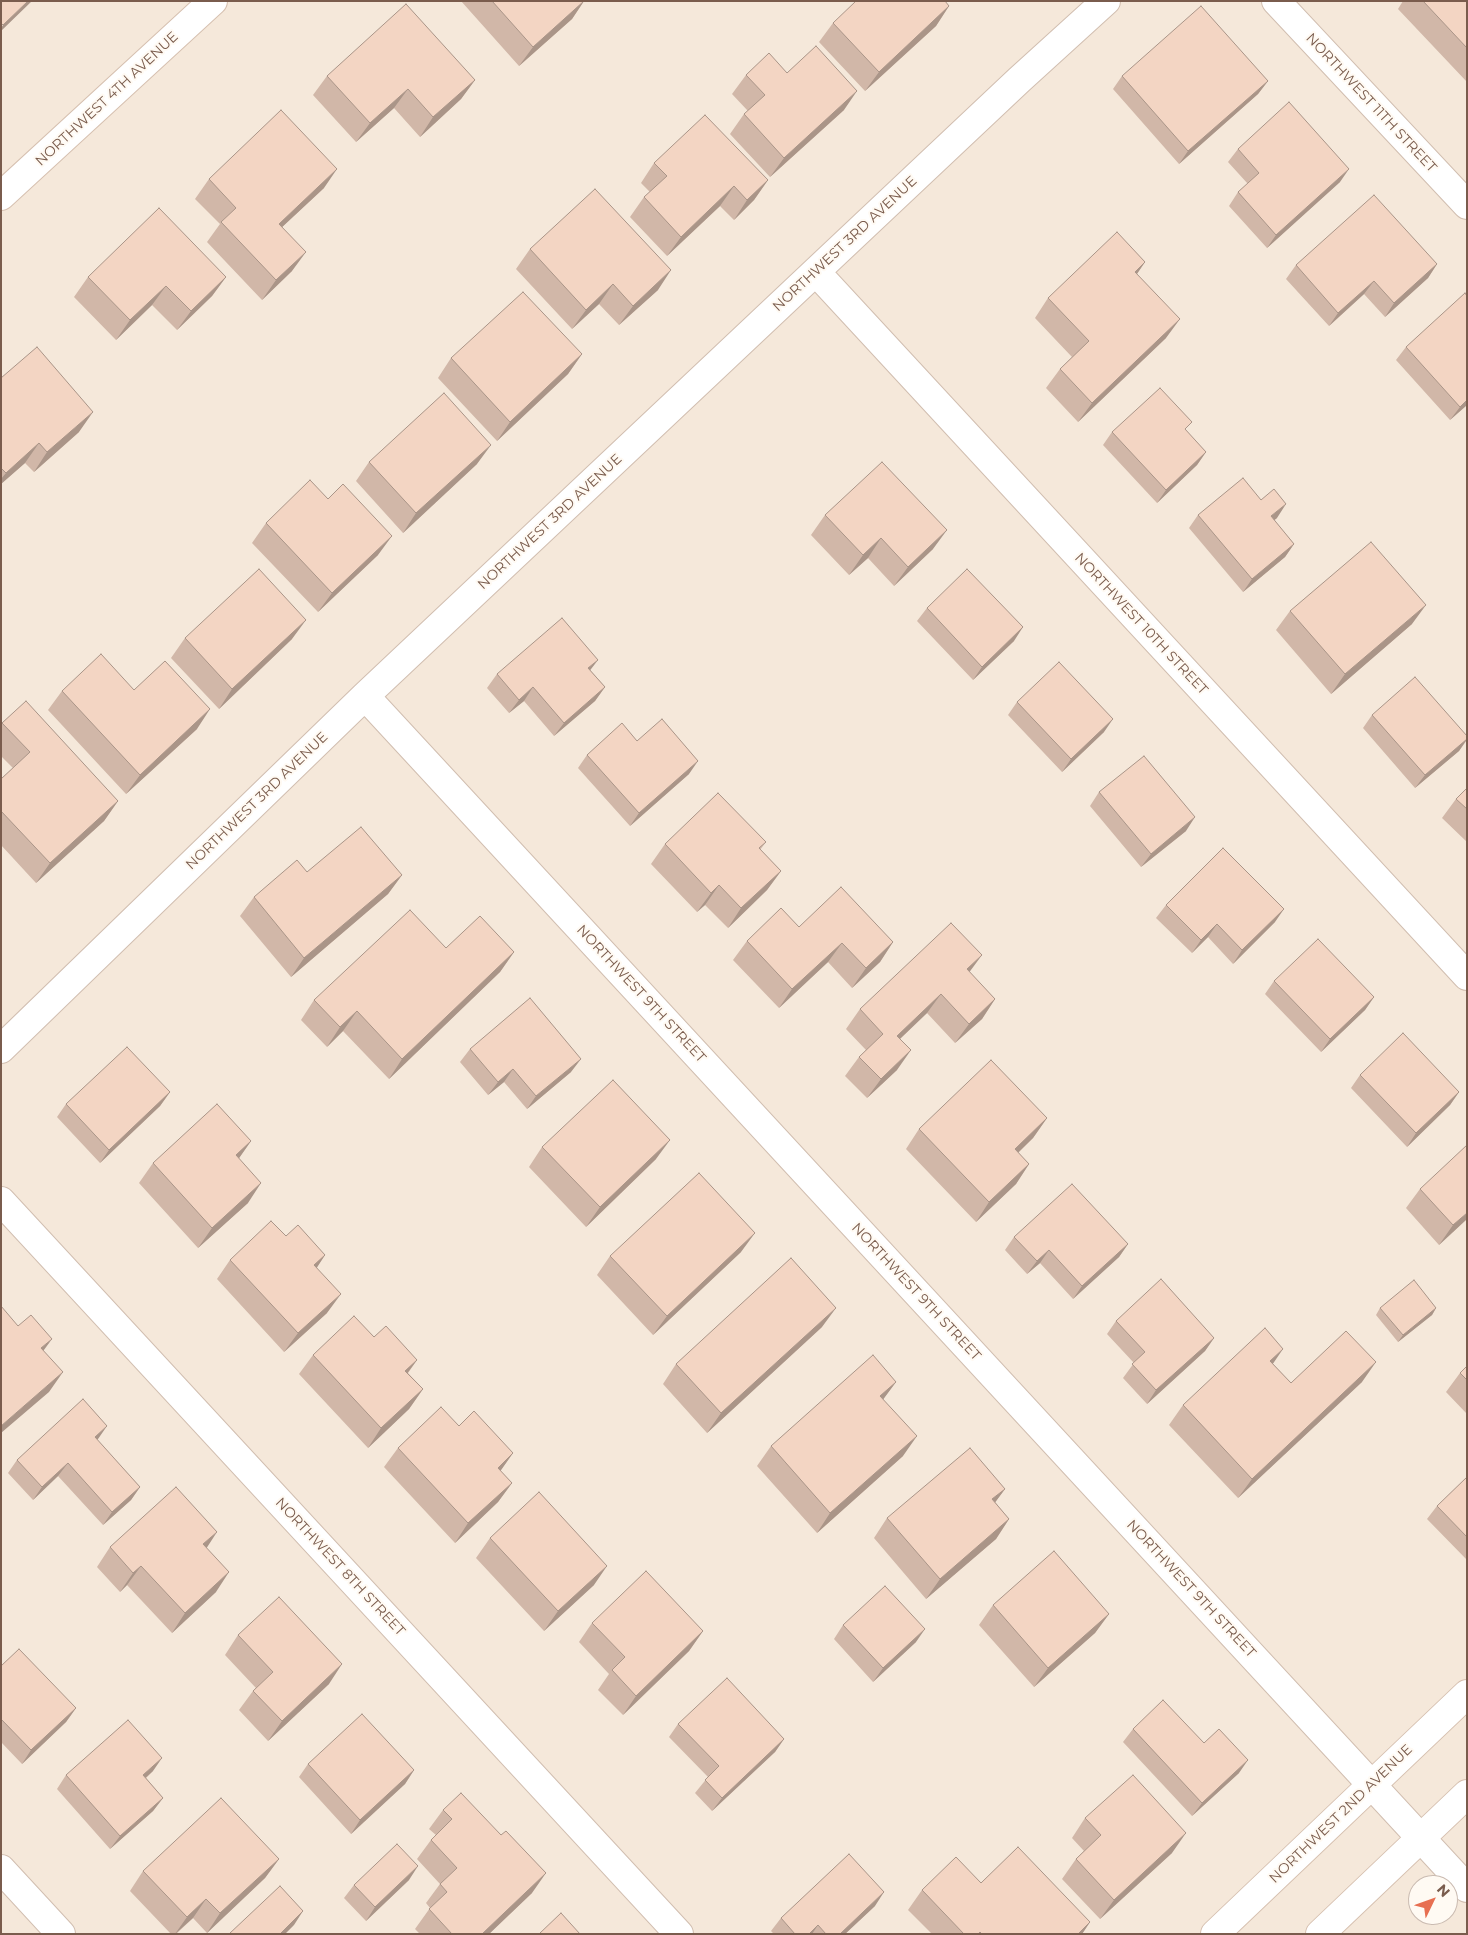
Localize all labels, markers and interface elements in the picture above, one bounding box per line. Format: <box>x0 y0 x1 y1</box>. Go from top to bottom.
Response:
street label: NORTHWEST 4TH AVENUE <box>32 28 182 170</box>
street label: NORTHWEST 11TH STREET <box>1302 30 1440 176</box>
street label: NORTHWEST 3RD AVENUE <box>770 173 920 315</box>
street label: NORTHWEST 3RD AVENUE <box>475 451 625 593</box>
street label: NORTHWEST 10TH STREET <box>1071 550 1211 698</box>
street label: NORTHWEST 3RD AVENUE <box>183 729 331 873</box>
street label: NORTHWEST 9TH STREET <box>573 922 709 1066</box>
street label: NORTHWEST 9TH STREET <box>848 1220 984 1364</box>
street label: NORTHWEST 8TH STREET <box>272 1495 408 1639</box>
street label: NORTHWEST 9TH STREET <box>1123 1517 1259 1661</box>
street label: NORTHWEST 2ND AVENUE <box>1266 1741 1416 1887</box>
north arrow <box>1408 1875 1458 1925</box>
text: N <box>1433 1880 1454 1901</box>

